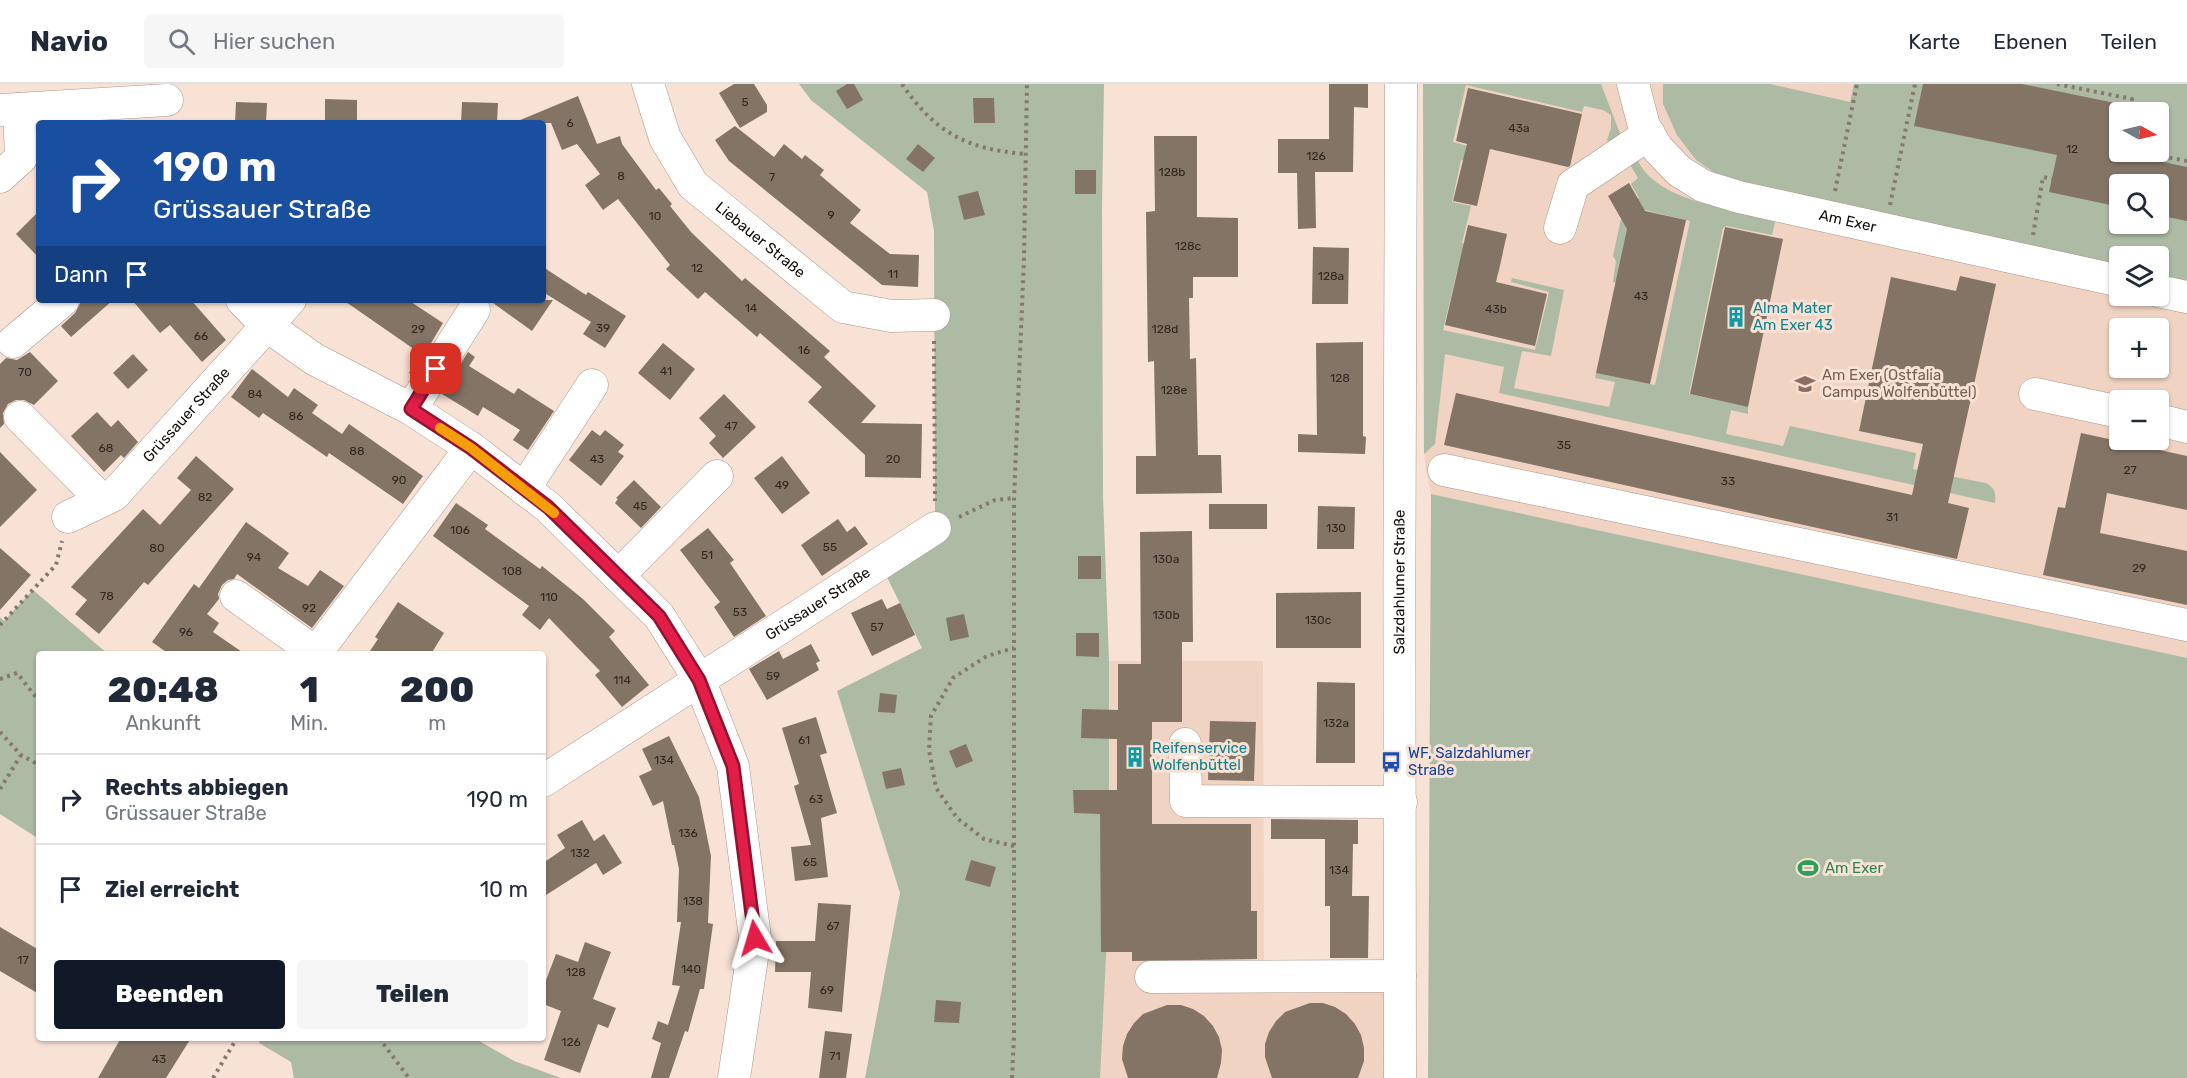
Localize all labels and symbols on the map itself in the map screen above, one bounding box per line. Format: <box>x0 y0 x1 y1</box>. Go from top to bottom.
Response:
house number: 5 <box>741 95 749 109</box>
north arrow <box>2109 102 2169 162</box>
house number: 6 <box>566 116 574 130</box>
house number: 43a <box>1508 121 1530 135</box>
house number: 12 <box>2066 142 2078 156</box>
house number: 126 <box>1306 149 1326 163</box>
house number: 128b <box>1159 165 1185 179</box>
house number: 8 <box>617 169 625 183</box>
house number: 7 <box>769 170 775 184</box>
street label: Liebauer Straße <box>712 198 809 282</box>
street label: Am Exer <box>1817 206 1878 236</box>
house number: 9 <box>827 208 835 222</box>
house number: 10 <box>649 209 661 223</box>
house number: 128c <box>1175 239 1202 253</box>
house number: 12 <box>691 261 703 275</box>
house number: 11 <box>888 267 898 281</box>
house number: 128a <box>1318 269 1344 283</box>
house number: 43 <box>1634 289 1648 303</box>
place label: Alma Mater Am Exer 43 <box>1753 299 1833 334</box>
house number: 14 <box>745 301 758 315</box>
house number: 43b <box>1485 302 1507 316</box>
building icon: Alma Mater Am Exer 43 <box>1724 305 1748 329</box>
house number: 39 <box>596 321 610 335</box>
house number: 29 <box>411 322 425 336</box>
house number: 128d <box>1152 322 1178 336</box>
house number: 66 <box>194 329 208 343</box>
pin <box>410 343 461 394</box>
house number: 16 <box>798 343 810 357</box>
street label: Grüssauer Straße <box>139 364 234 466</box>
house number: 41 <box>660 364 672 378</box>
house number: 70 <box>18 365 32 379</box>
place label: Am Exer (Ostfalia Campus Wolfenbüttel) <box>1822 366 1977 401</box>
house number: 128 <box>1330 371 1350 385</box>
school or university icon: Am Exer (Ostfalia Campus Wolfenbüttel) <box>1793 372 1817 396</box>
house number: 128e <box>1161 383 1188 397</box>
house number: 84 <box>247 387 263 401</box>
house number: 86 <box>289 409 303 423</box>
house number: 47 <box>724 419 738 433</box>
house number: 35 <box>1557 438 1571 452</box>
house number: 68 <box>99 441 113 455</box>
house number: 88 <box>349 444 365 458</box>
house number: 43 <box>590 452 604 466</box>
house number: 20 <box>886 452 900 466</box>
house number: 27 <box>2123 463 2137 477</box>
house number: 90 <box>392 473 406 487</box>
house number: 33 <box>1721 474 1735 488</box>
house number: 49 <box>775 478 789 492</box>
house number: 82 <box>198 490 212 504</box>
house number: 45 <box>633 499 647 513</box>
street label: Salzdahlumer Straße <box>1390 509 1409 655</box>
house number: 31 <box>1886 510 1898 524</box>
house number: 130 <box>1326 521 1346 535</box>
house number: 106 <box>450 523 470 537</box>
house number: 55 <box>823 540 837 554</box>
house number: 80 <box>149 541 165 555</box>
house number: 51 <box>701 548 713 562</box>
house number: 94 <box>247 550 262 564</box>
house number: 130a <box>1153 552 1179 566</box>
house number: 29 <box>2132 561 2146 575</box>
street label: Grüssauer Straße <box>762 563 874 644</box>
house number: 108 <box>502 564 522 578</box>
house number: 78 <box>100 589 114 603</box>
house number: 110 <box>540 590 558 604</box>
house number: 92 <box>302 601 316 615</box>
house number: 53 <box>733 605 747 619</box>
house number: 130b <box>1152 608 1180 622</box>
house number: 130c <box>1305 613 1332 627</box>
house number: 57 <box>870 620 884 634</box>
house number: 96 <box>179 625 193 639</box>
house number: 59 <box>766 669 780 683</box>
house number: 114 <box>613 673 631 687</box>
house number: 132a <box>1323 716 1349 730</box>
house number: 61 <box>798 733 810 747</box>
place label: Reifenservice Wolfenbüttel <box>1152 739 1247 774</box>
place label: WF, Salzdahlumer Straße <box>1408 744 1531 779</box>
building icon: Reifenservice Wolfenbüttel <box>1123 745 1147 769</box>
bus stop icon: WF, Salzdahlumer Straße <box>1379 750 1403 774</box>
house number: 134 <box>654 753 674 767</box>
house number: 63 <box>809 792 823 806</box>
house number: 136 <box>678 826 698 840</box>
house number: 132 <box>570 846 590 860</box>
house number: 65 <box>803 855 817 869</box>
sports icon: Am Exer <box>1796 856 1820 880</box>
place label: Am Exer <box>1825 859 1883 877</box>
house number: 134 <box>1329 863 1349 877</box>
house number: 138 <box>683 894 703 908</box>
position arrow <box>723 906 787 970</box>
house number: 67 <box>826 919 840 933</box>
house number: 17 <box>17 953 29 967</box>
house number: 140 <box>681 962 701 976</box>
house number: 128 <box>566 965 586 979</box>
house number: 69 <box>820 983 834 997</box>
house number: 126 <box>561 1035 581 1049</box>
house number: 71 <box>829 1049 841 1063</box>
house number: 43 <box>152 1052 166 1066</box>

